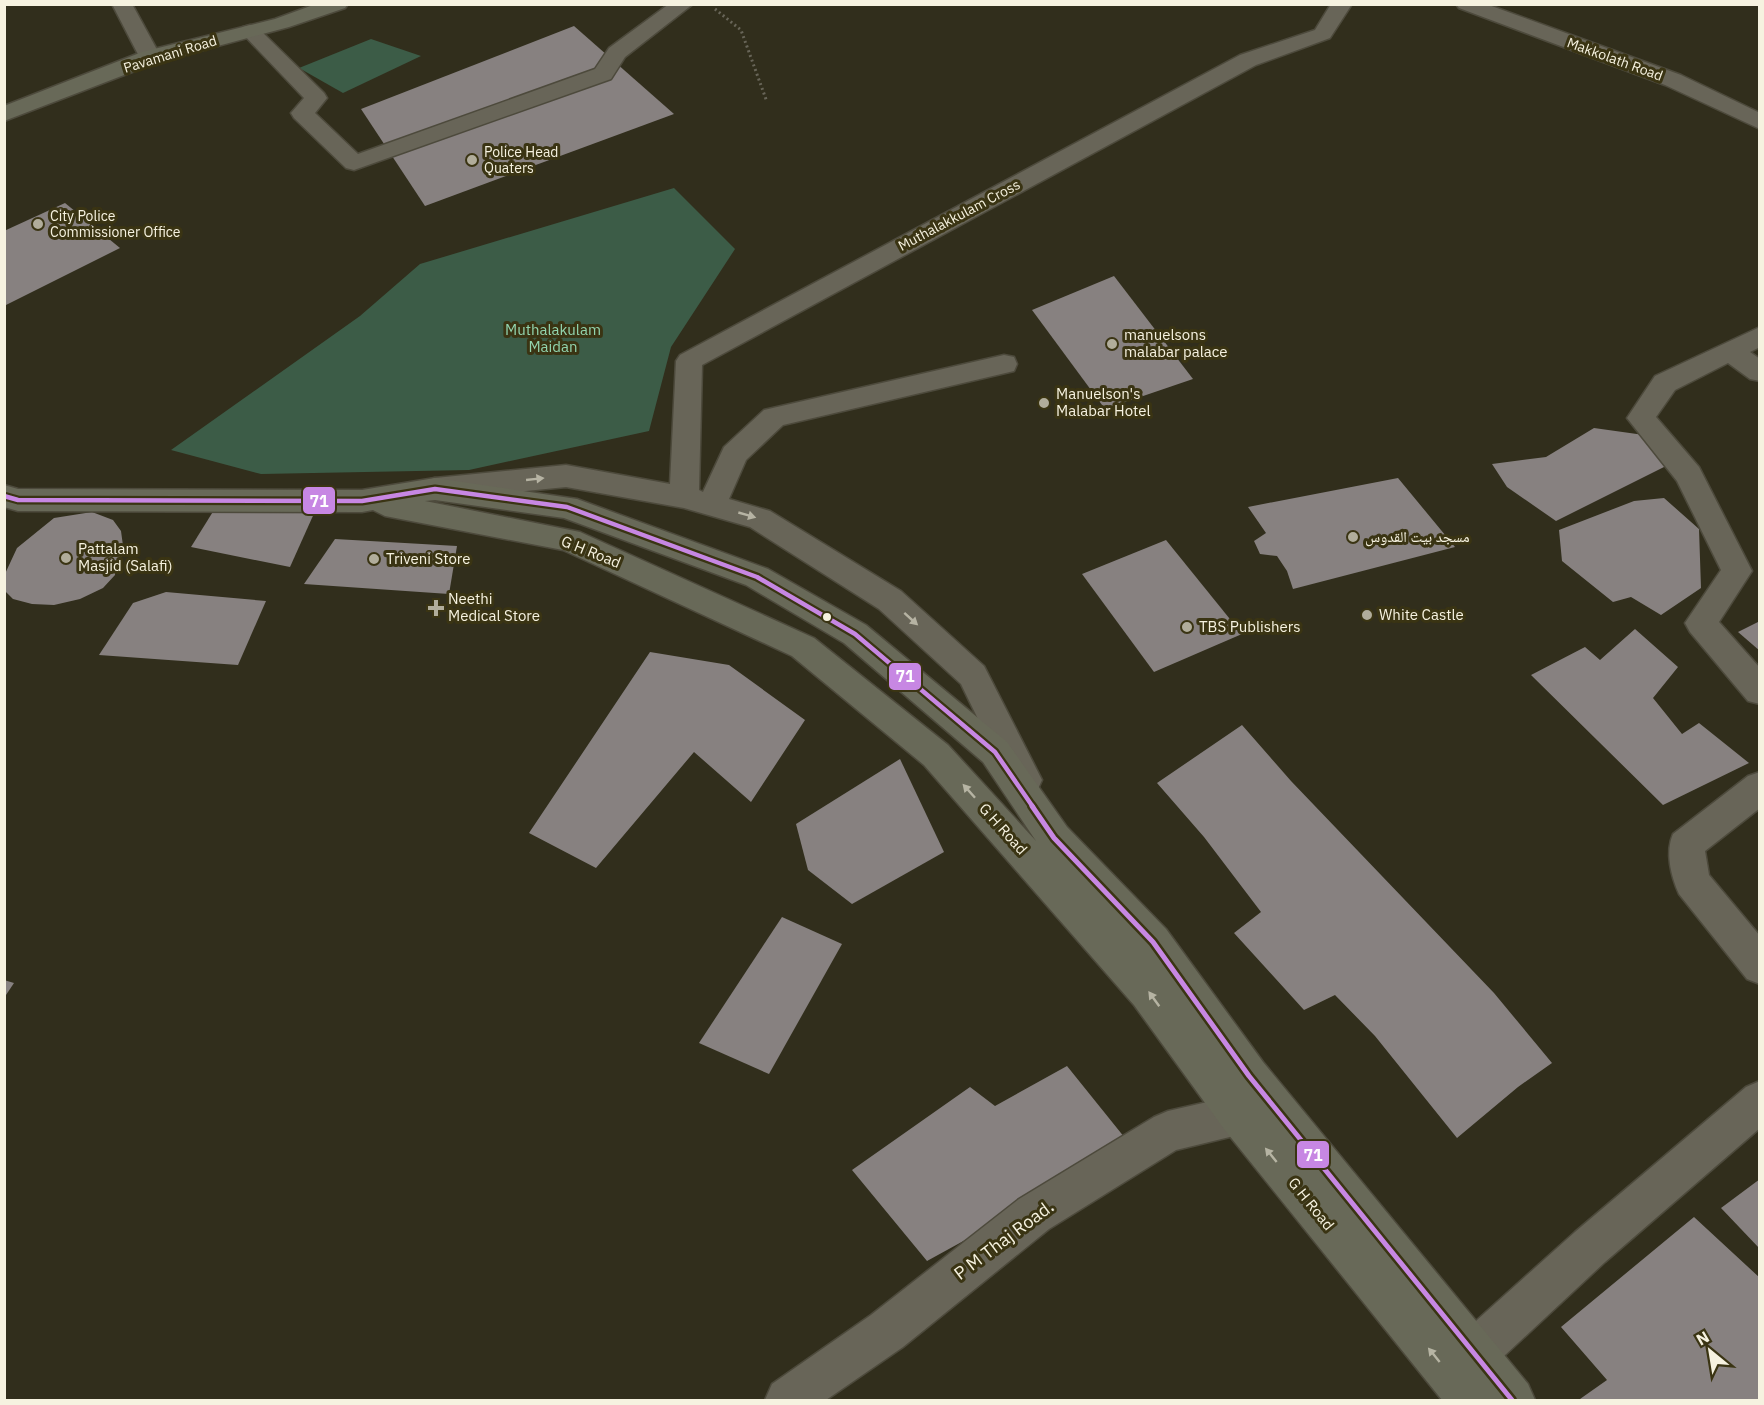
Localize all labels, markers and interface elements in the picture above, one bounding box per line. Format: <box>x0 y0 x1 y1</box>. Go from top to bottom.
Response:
street label: Pavamani Road <box>121 31 219 77</box>
street label: Makkolath Road <box>1565 33 1665 85</box>
place label: Police Head Quaters <box>484 143 558 177</box>
marker: Police Head Quaters <box>465 153 479 167</box>
street label: Muthalakkulam Cross <box>895 175 1023 255</box>
place label: City Police Commissioner Office <box>50 207 181 241</box>
marker: City Police Commissioner Office <box>31 217 45 231</box>
park label: Muthalakulam Maidan <box>505 320 601 356</box>
place label: manuelsons malabar palace <box>1124 325 1227 361</box>
marker: manuelsons malabar palace <box>1105 337 1119 351</box>
place label: Manuelson's Malabar Hotel <box>1056 384 1151 420</box>
marker: Manuelson's Malabar Hotel <box>1037 396 1051 410</box>
one-way arrow <box>526 474 545 484</box>
line badge: 71 <box>302 486 336 515</box>
text: 71 <box>309 491 329 511</box>
one-way arrow <box>738 511 756 520</box>
place label: مسجد بیت القدوس <box>1365 527 1470 547</box>
marker: مسجد بیت القدوس <box>1346 530 1360 544</box>
street label: G H Road <box>559 531 624 572</box>
place label: Pattalam Masjid (Salafi) <box>78 539 173 575</box>
place label: Triveni Store <box>386 549 470 568</box>
marker: Pattalam Masjid (Salafi) <box>59 551 73 565</box>
marker: Triveni Store <box>367 552 381 566</box>
place label: Neethi Medical Store <box>448 589 540 625</box>
marker: Neethi Medical Store <box>429 601 443 615</box>
place label: White Castle <box>1379 605 1464 624</box>
marker: White Castle <box>1360 608 1374 622</box>
unlabelled marker <box>821 611 833 623</box>
one-way arrow <box>903 612 918 626</box>
place label: TBS Publishers <box>1199 617 1301 636</box>
marker: TBS Publishers <box>1180 620 1194 634</box>
line badge: 71 <box>888 662 922 691</box>
text: 71 <box>895 666 915 686</box>
one-way arrow <box>962 783 976 798</box>
street label: G H Road <box>975 799 1031 858</box>
one-way arrow <box>1148 992 1160 1008</box>
line badge: 71 <box>1296 1140 1330 1169</box>
text: 71 <box>1303 1145 1323 1165</box>
one-way arrow <box>1265 1148 1278 1163</box>
street label: G H Road <box>1284 1173 1338 1234</box>
street label: P M Thaj Road. <box>949 1195 1058 1285</box>
north arrow <box>1680 1321 1740 1381</box>
text: N <box>1692 1326 1713 1350</box>
one-way arrow <box>1428 1348 1441 1363</box>

